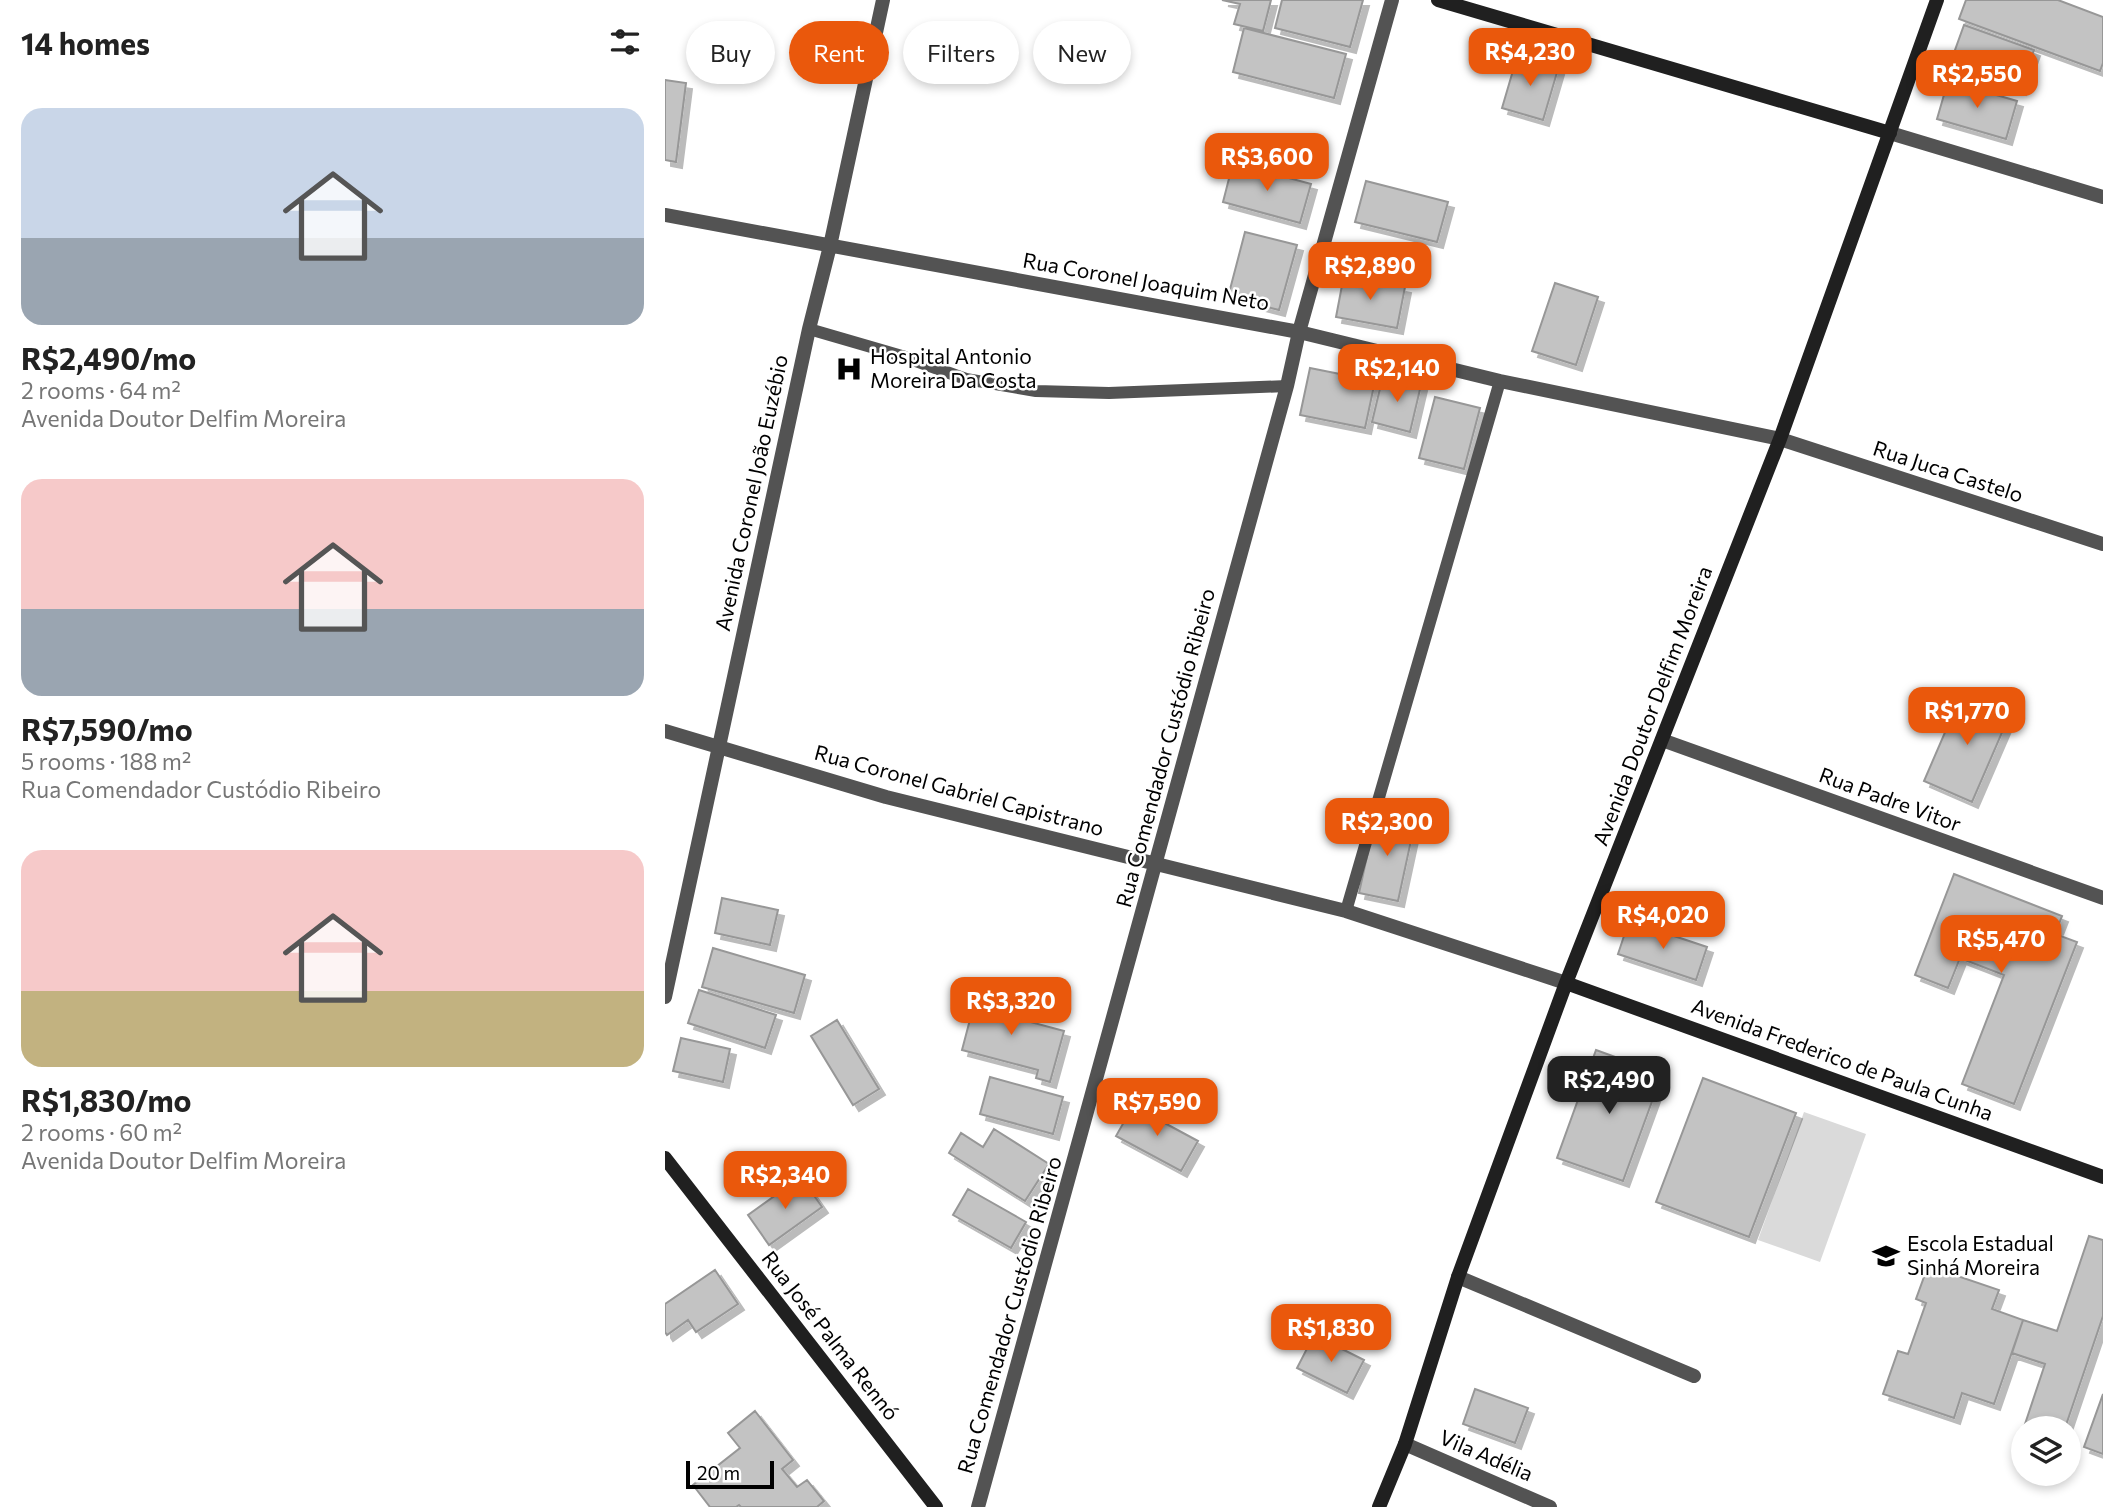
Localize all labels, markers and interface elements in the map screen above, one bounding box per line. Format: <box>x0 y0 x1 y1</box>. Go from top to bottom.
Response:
chip: Buy <box>686 21 775 84</box>
chip: Rent <box>789 21 889 84</box>
chip: Filters <box>903 21 1019 84</box>
chip: New <box>1033 21 1131 84</box>
icon: filters <box>606 23 644 61</box>
text: 14 homes <box>21 24 150 61</box>
pin: R$4,230 <box>1465 28 1595 88</box>
text: R$4,230 <box>1485 37 1575 65</box>
pin: R$2,550 <box>1912 50 2042 110</box>
text: R$2,550 <box>1932 59 2022 87</box>
pin: R$3,600 <box>1202 134 1332 193</box>
text: R$3,600 <box>1221 142 1313 170</box>
icon: home <box>270 153 396 279</box>
pin: R$2,890 <box>1305 243 1435 302</box>
street label: Rua Coronel Joaquim Neto <box>1021 247 1271 315</box>
text: R$2,890 <box>1324 251 1416 279</box>
text: R$2,490/mo <box>21 339 196 376</box>
place label: Hospital Antonio Moreira Da Costa <box>870 343 1037 392</box>
pin: R$2,140 <box>1332 344 1462 404</box>
street label: Avenida Coronel João Euzébio <box>709 352 792 633</box>
text: R$2,140 <box>1354 353 1440 381</box>
hospital icon: Hospital Antonio Moreira Da Costa <box>834 354 864 384</box>
text: 2 rooms · 64 m² <box>21 376 181 404</box>
text: Avenida Doutor Delfim Moreira <box>21 404 346 432</box>
street label: Rua Juca Castelo <box>1870 435 2027 507</box>
icon: home <box>270 524 396 650</box>
street label: Avenida Doutor Delfim Moreira <box>1587 562 1716 849</box>
street label: Rua Comendador Custódio Ribeiro <box>1110 586 1219 910</box>
pin: R$1,770 <box>1902 688 2032 747</box>
text: R$1,770 <box>1924 696 2010 724</box>
text: R$7,590/mo <box>21 710 193 747</box>
street label: Rua Coronel Gabriel Capistrano <box>812 739 1107 840</box>
text: 5 rooms · 188 m² <box>21 747 191 775</box>
street label: Rua Padre Vitor <box>1816 761 1965 836</box>
text: Rua Comendador Custódio Ribeiro <box>21 775 381 803</box>
pin: R$2,300 <box>1322 798 1452 858</box>
text: R$2,300 <box>1341 807 1433 835</box>
pin: R$4,020 <box>1598 892 1728 951</box>
icon: home <box>270 895 396 1021</box>
text: R$4,020 <box>1617 900 1709 928</box>
pin: R$5,470 <box>1936 916 2066 975</box>
text: R$5,470 <box>1956 924 2046 952</box>
pin: R$3,320 <box>946 978 1076 1037</box>
text: R$3,320 <box>966 986 1056 1014</box>
street label: Avenida Frederico de Paula Cunha <box>1688 992 1997 1125</box>
pin: R$2,490 <box>1544 1056 1674 1116</box>
text: R$2,490 <box>1563 1065 1655 1093</box>
pin: R$7,590 <box>1092 1078 1222 1138</box>
text: R$1,830/mo <box>21 1081 192 1118</box>
text: R$7,590 <box>1113 1087 1201 1115</box>
text: 2 rooms · 60 m² <box>21 1118 182 1146</box>
text: Avenida Doutor Delfim Moreira <box>21 1146 346 1174</box>
pin: R$2,340 <box>720 1152 850 1211</box>
street label: Rua Comendador Custódio Ribeiro <box>951 1153 1066 1476</box>
text: R$2,340 <box>740 1160 830 1188</box>
place label: Escola Estadual Sinhá Moreira <box>1907 1230 2054 1279</box>
school or university icon: Escola Estadual Sinhá Moreira <box>1871 1241 1901 1271</box>
street label: Rua José Palma Rennó <box>757 1246 905 1425</box>
pin: R$1,830 <box>1266 1304 1396 1364</box>
text: R$1,830 <box>1287 1313 1375 1341</box>
map controls <box>2011 1416 2081 1486</box>
button: layers <box>2011 1416 2081 1486</box>
street label: Vila Adélia <box>1436 1424 1537 1485</box>
scale bar <box>686 1458 773 1490</box>
text: 20 m <box>697 1461 740 1484</box>

